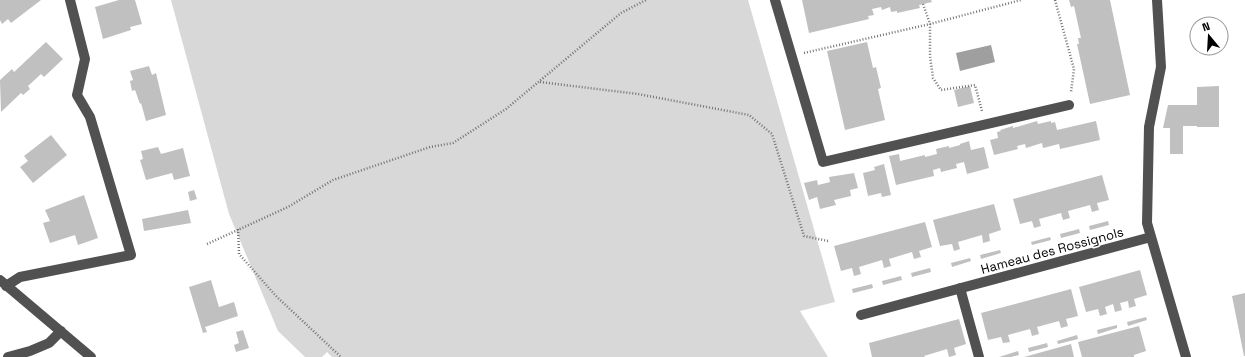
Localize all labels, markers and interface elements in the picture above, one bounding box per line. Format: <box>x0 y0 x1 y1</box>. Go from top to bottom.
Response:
north arrow <box>1189 16 1229 56</box>
text: N <box>1200 19 1212 34</box>
street label: Hameau des Rossignols <box>979 223 1126 278</box>

